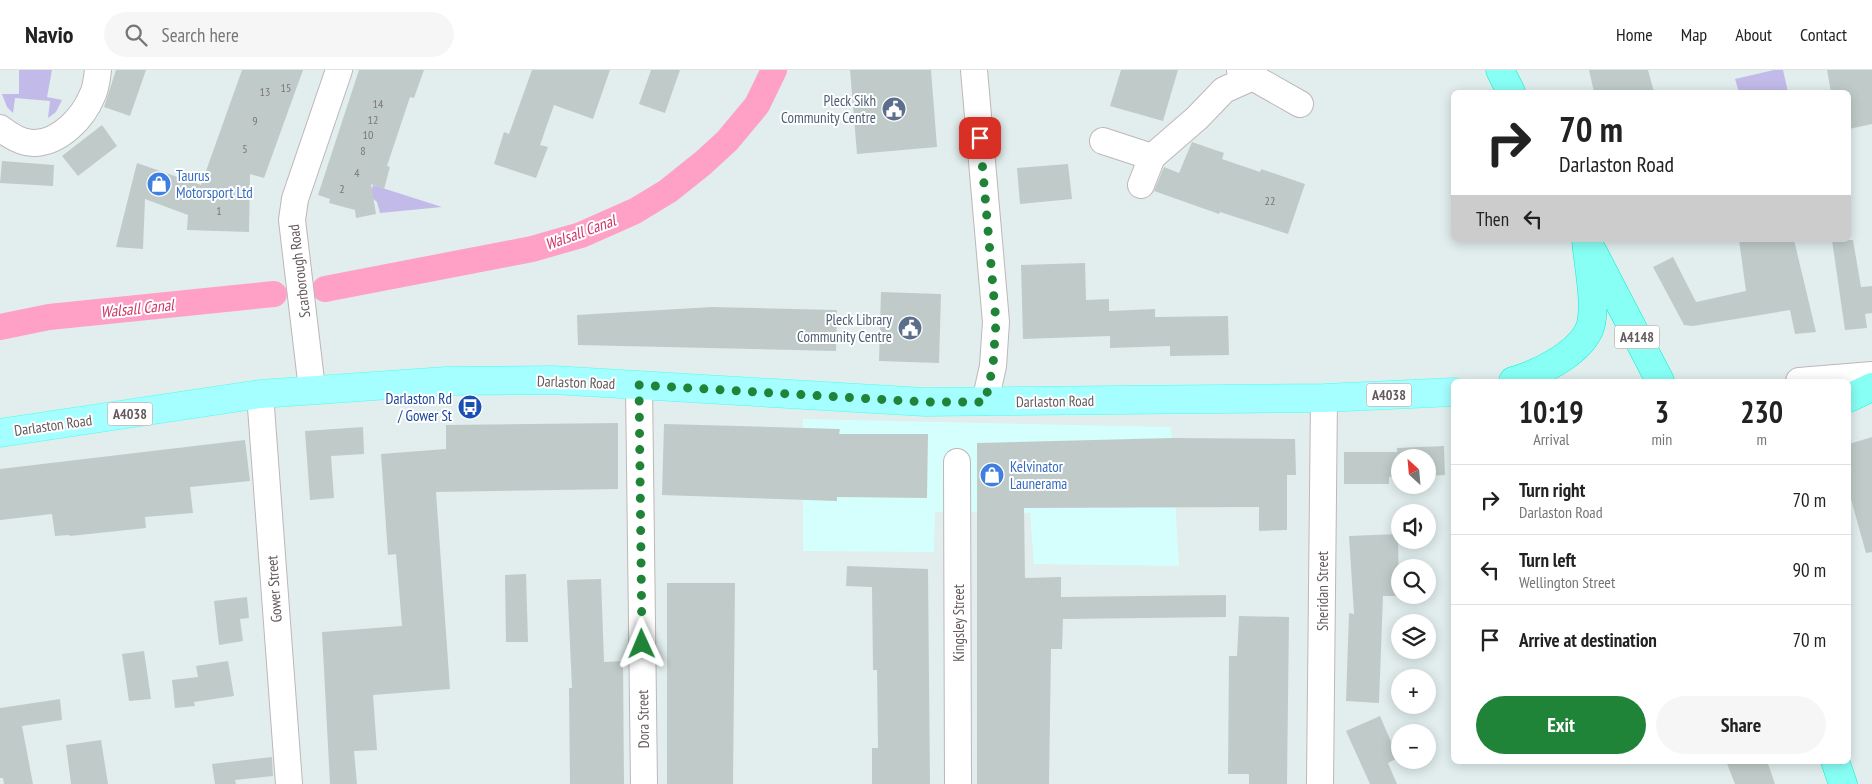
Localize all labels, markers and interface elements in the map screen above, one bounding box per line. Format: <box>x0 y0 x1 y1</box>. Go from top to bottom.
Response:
search box <box>104 12 454 57</box>
text: Navio <box>25 19 74 50</box>
icon: search <box>122 21 150 49</box>
text: Search here <box>162 23 239 47</box>
text: Home <box>1616 23 1653 46</box>
text: Map <box>1681 23 1707 46</box>
text: About <box>1735 23 1772 46</box>
text: Contact <box>1800 23 1847 46</box>
house number: 15 <box>281 80 291 95</box>
house number: 13 <box>260 84 270 99</box>
place label: Pleck Sikh Community Centre <box>781 91 876 127</box>
house number: 14 <box>373 96 384 111</box>
public building icon: Pleck Sikh Community Centre <box>881 96 907 122</box>
text: 70 m <box>1559 106 1623 152</box>
icon: right <box>1476 110 1541 175</box>
house number: 12 <box>368 112 378 127</box>
house number: 9 <box>252 113 258 128</box>
pin <box>959 117 1001 159</box>
icon: arrive <box>966 124 994 152</box>
house number: 10 <box>363 127 373 142</box>
house number: 5 <box>242 141 248 156</box>
house number: 8 <box>360 143 366 158</box>
text: Darlaston Road <box>1559 150 1674 178</box>
house number: 4 <box>354 165 360 180</box>
place label: Taurus Motorsport Ltd <box>176 166 253 202</box>
shop icon: Taurus Motorsport Ltd <box>146 171 172 197</box>
house number: 2 <box>339 181 345 196</box>
house number: 22 <box>1265 193 1275 208</box>
house number: 1 <box>216 203 222 218</box>
icon: left <box>1519 205 1547 233</box>
text: Then <box>1476 207 1509 231</box>
water label: Walsall Canal <box>542 210 619 254</box>
street label: Scarborough Road <box>284 223 314 319</box>
water label: Walsall Canal <box>99 294 176 322</box>
place label: Pleck Library Community Centre <box>797 310 892 346</box>
public building icon: Pleck Library Community Centre <box>897 315 923 341</box>
road number: A4148 <box>1614 326 1660 348</box>
street label: Darlaston Road <box>536 371 616 393</box>
road number: A4038 <box>1366 384 1412 406</box>
place label: Darlaston Rd / Gower St <box>386 389 452 425</box>
street label: Darlaston Road <box>1016 391 1094 411</box>
text: 10:19 <box>1519 392 1584 431</box>
text: 3 <box>1655 392 1669 431</box>
text: 230 <box>1740 392 1783 431</box>
bus stop icon: Darlaston Rd / Gower St <box>457 394 483 420</box>
road number: A4038 <box>108 402 152 426</box>
street label: Darlaston Road <box>13 410 93 440</box>
text: Arrival <box>1533 429 1569 449</box>
text: min <box>1651 429 1672 449</box>
text: m <box>1756 429 1767 449</box>
north arrow <box>1391 449 1436 494</box>
map controls <box>1391 449 1436 769</box>
place label: Kelvinator Launerama <box>1010 457 1067 493</box>
shop icon: Kelvinator Launerama <box>979 462 1005 488</box>
text: Turn right <box>1519 478 1585 502</box>
icon: right <box>1476 486 1504 514</box>
text: 70 m <box>1793 488 1826 512</box>
text: Darlaston Road <box>1519 502 1603 522</box>
button: sound <box>1391 504 1436 549</box>
text: Turn left <box>1519 548 1576 572</box>
street label: Sheridan Street <box>1313 551 1332 631</box>
street label: Gower Street <box>262 555 286 623</box>
icon: left <box>1476 556 1504 584</box>
text: 90 m <box>1793 558 1826 582</box>
button: search <box>1391 559 1436 604</box>
text: Wellington Street <box>1519 572 1615 592</box>
street label: Kingsley Street <box>949 584 968 662</box>
button: layers <box>1391 614 1436 659</box>
position arrow <box>615 617 667 669</box>
icon: arrive <box>1476 626 1504 654</box>
text: Arrive at destination <box>1519 628 1657 652</box>
text: 70 m <box>1793 628 1826 652</box>
button: + <box>1391 669 1436 714</box>
street label: Dora Street <box>633 689 653 749</box>
button: Exit <box>1476 696 1646 754</box>
button: Share <box>1656 696 1826 754</box>
button: − <box>1391 724 1436 769</box>

